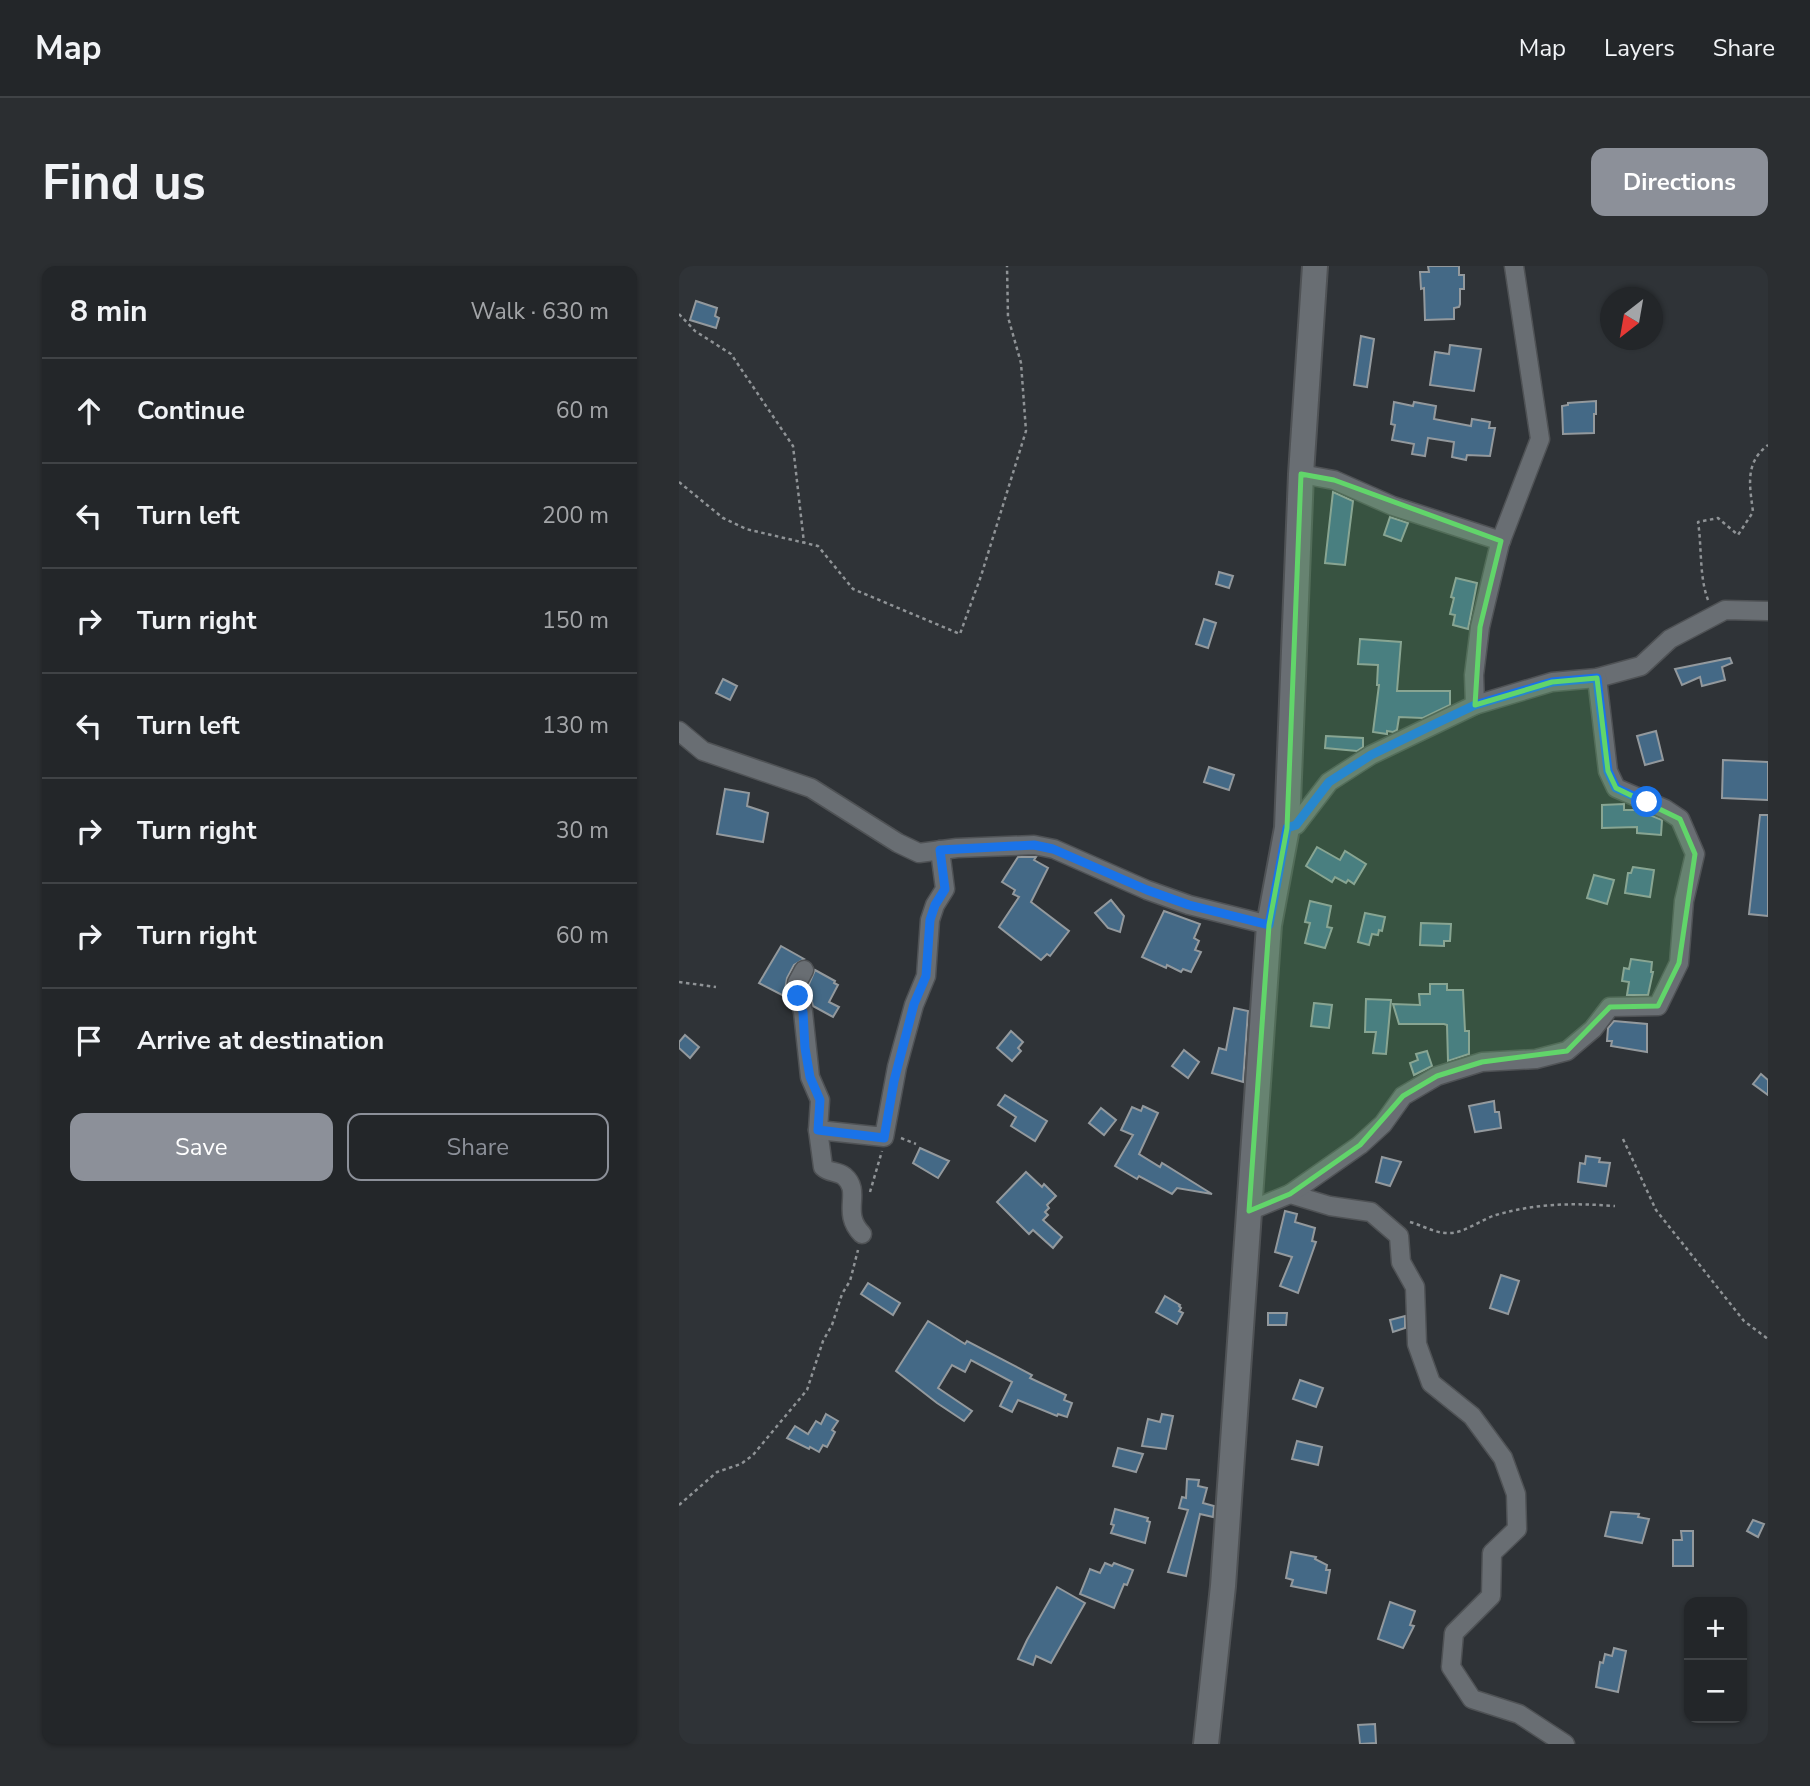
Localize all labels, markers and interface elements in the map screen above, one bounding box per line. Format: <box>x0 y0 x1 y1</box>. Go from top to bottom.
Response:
text: Map <box>35 26 102 71</box>
text: Map <box>1519 32 1566 64</box>
text: Layers <box>1604 32 1675 64</box>
text: Share <box>1713 32 1775 64</box>
button: Directions <box>1591 148 1768 216</box>
text: Find us <box>42 149 206 216</box>
north arrow <box>1600 287 1663 350</box>
text: 8 min <box>70 291 148 332</box>
text: Walk · 630 m <box>470 296 609 327</box>
icon: ahead <box>70 392 108 430</box>
text: Continue <box>137 393 245 428</box>
text: 60 m <box>556 395 609 426</box>
icon: left <box>70 497 108 535</box>
text: Turn left <box>137 498 240 533</box>
text: 200 m <box>542 500 609 531</box>
icon: right <box>70 602 108 640</box>
text: Turn right <box>137 603 256 638</box>
text: 150 m <box>542 605 609 636</box>
icon: left <box>70 707 108 745</box>
text: Turn left <box>137 708 240 743</box>
text: 130 m <box>542 710 609 741</box>
route start <box>1631 786 1662 817</box>
icon: right <box>70 812 108 850</box>
text: Turn right <box>137 813 256 848</box>
text: 30 m <box>556 815 609 846</box>
icon: right <box>70 917 108 955</box>
text: Turn right <box>137 918 256 953</box>
text: 60 m <box>556 920 609 951</box>
route end <box>782 980 813 1011</box>
icon: arrive <box>70 1022 108 1060</box>
text: Arrive at destination <box>137 1023 384 1058</box>
button: Save <box>70 1113 333 1181</box>
button: Share <box>347 1113 609 1181</box>
map controls <box>1684 1597 1747 1723</box>
button: + <box>1684 1597 1747 1660</box>
button: − <box>1684 1660 1747 1723</box>

